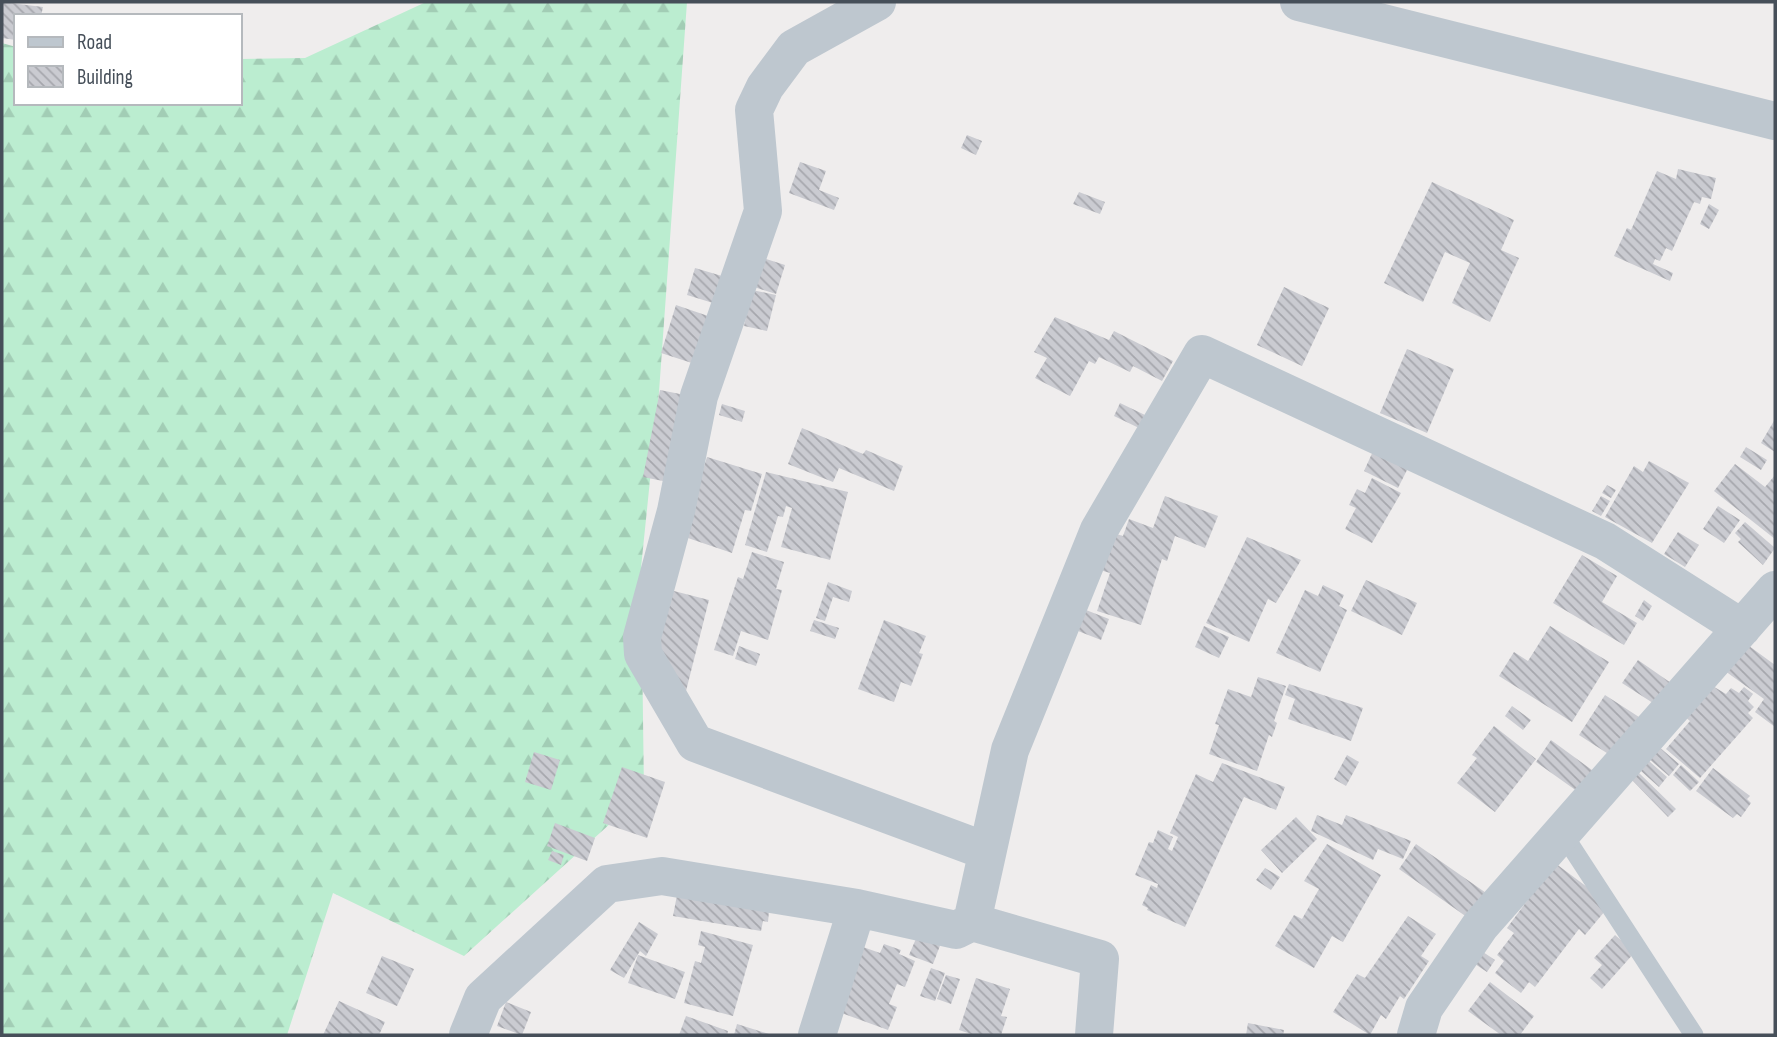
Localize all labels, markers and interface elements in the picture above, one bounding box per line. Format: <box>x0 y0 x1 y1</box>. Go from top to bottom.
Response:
legend <box>14 14 242 105</box>
text: Road <box>77 30 112 55</box>
text: Building <box>77 65 133 90</box>

